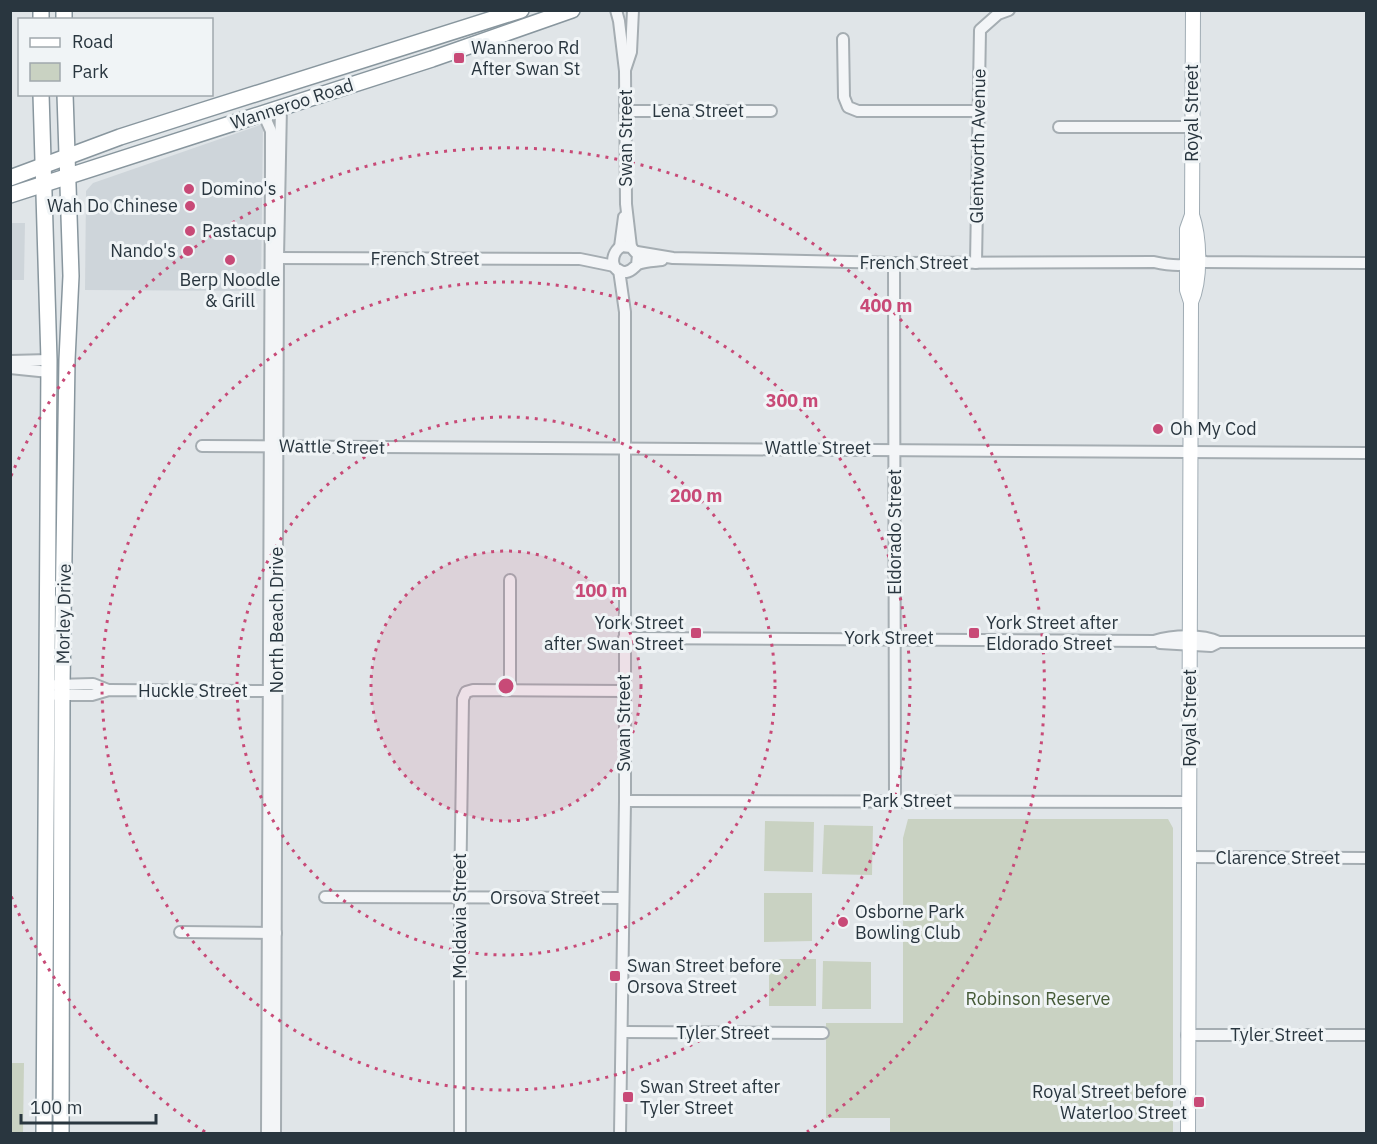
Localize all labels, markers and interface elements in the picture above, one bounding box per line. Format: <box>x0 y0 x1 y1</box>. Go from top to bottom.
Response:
legend <box>18 18 213 96</box>
text: Road <box>72 30 113 53</box>
place label: Wanneroo Rd After Swan St <box>471 36 580 80</box>
marker: Wanneroo Rd After Swan St <box>452 51 466 65</box>
text: Park <box>72 60 109 83</box>
street label: Royal Street <box>1180 64 1203 162</box>
street label: Glentworth Avenue <box>965 68 990 224</box>
street label: Wanneroo Road <box>227 73 356 134</box>
street label: Swan Street <box>614 89 637 187</box>
street label: Lena Street <box>652 99 744 122</box>
place label: Domino's <box>201 177 276 200</box>
marker: Domino's <box>182 182 196 196</box>
place label: Wah Do Chinese <box>47 194 178 217</box>
marker: Wah Do Chinese <box>183 199 197 213</box>
place label: Pastacup <box>202 219 277 242</box>
marker: Pastacup <box>183 224 197 238</box>
place label: Nando's <box>110 239 176 262</box>
marker: Nando's <box>181 244 195 258</box>
street label: French Street <box>370 247 480 270</box>
street label: French Street <box>859 251 969 274</box>
marker: Berp Noodle & Grill <box>223 253 237 267</box>
place label: Berp Noodle & Grill <box>179 268 281 312</box>
text: 400 m <box>860 294 912 317</box>
text: 300 m <box>766 389 818 412</box>
place label: Oh My Cod <box>1170 417 1257 440</box>
marker: Oh My Cod <box>1151 422 1165 436</box>
street label: Wattle Street <box>279 434 385 459</box>
street label: Wattle Street <box>765 436 871 459</box>
street label: Eldorado Street <box>883 469 906 595</box>
text: 200 m <box>670 484 722 507</box>
street label: North Beach Drive <box>265 546 288 693</box>
street label: Morley Drive <box>51 563 76 665</box>
text: 100 m <box>575 579 627 602</box>
place label: York Street after Swan Street <box>544 611 684 655</box>
place label: York Street after Eldorado Street <box>986 611 1118 655</box>
marker: York Street after Swan Street <box>689 626 703 640</box>
street label: York Street <box>844 626 934 649</box>
marker: York Street after Eldorado Street <box>967 626 981 640</box>
street label: Royal Street <box>1178 669 1201 767</box>
street label: Swan Street <box>612 674 635 772</box>
centre of rings <box>496 676 516 696</box>
street label: Huckle Street <box>138 679 248 702</box>
street label: Park Street <box>862 789 952 812</box>
street label: Clarence Street <box>1216 846 1340 869</box>
street label: Moldavia Street <box>448 853 471 979</box>
street label: Orsova Street <box>490 886 600 909</box>
place label: Osborne Park Bowling Club <box>855 900 965 944</box>
marker: Osborne Park Bowling Club <box>836 915 850 929</box>
place label: Swan Street before Orsova Street <box>627 954 782 998</box>
marker: Swan Street before Orsova Street <box>608 969 622 983</box>
park label: Robinson Reserve <box>966 987 1111 1010</box>
street label: Tyler Street <box>676 1021 770 1044</box>
street label: Tyler Street <box>1230 1023 1324 1046</box>
place label: Swan Street after Tyler Street <box>640 1075 780 1119</box>
place label: Royal Street before Waterloo Street <box>1032 1080 1187 1124</box>
scale bar <box>21 1087 156 1125</box>
marker: Swan Street after Tyler Street <box>621 1090 635 1104</box>
marker: Royal Street before Waterloo Street <box>1192 1095 1206 1109</box>
text: 100 m <box>30 1096 82 1119</box>

